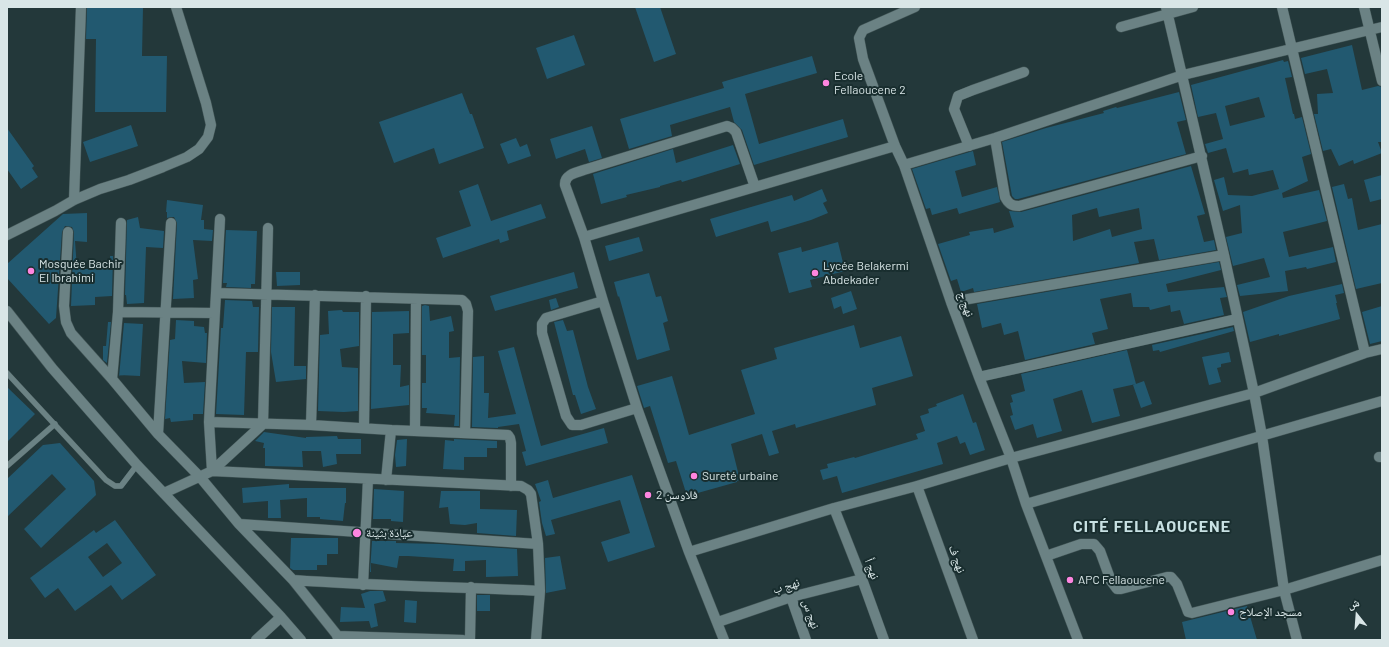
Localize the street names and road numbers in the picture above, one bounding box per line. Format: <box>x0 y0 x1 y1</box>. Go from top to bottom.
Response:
street label: نهج ج <box>955 289 977 319</box>
street label: نهج ف <box>945 543 969 575</box>
street label: نهج أ <box>861 557 883 581</box>
street label: نهج ب <box>771 575 801 597</box>
street label: نهج س <box>799 597 823 631</box>

